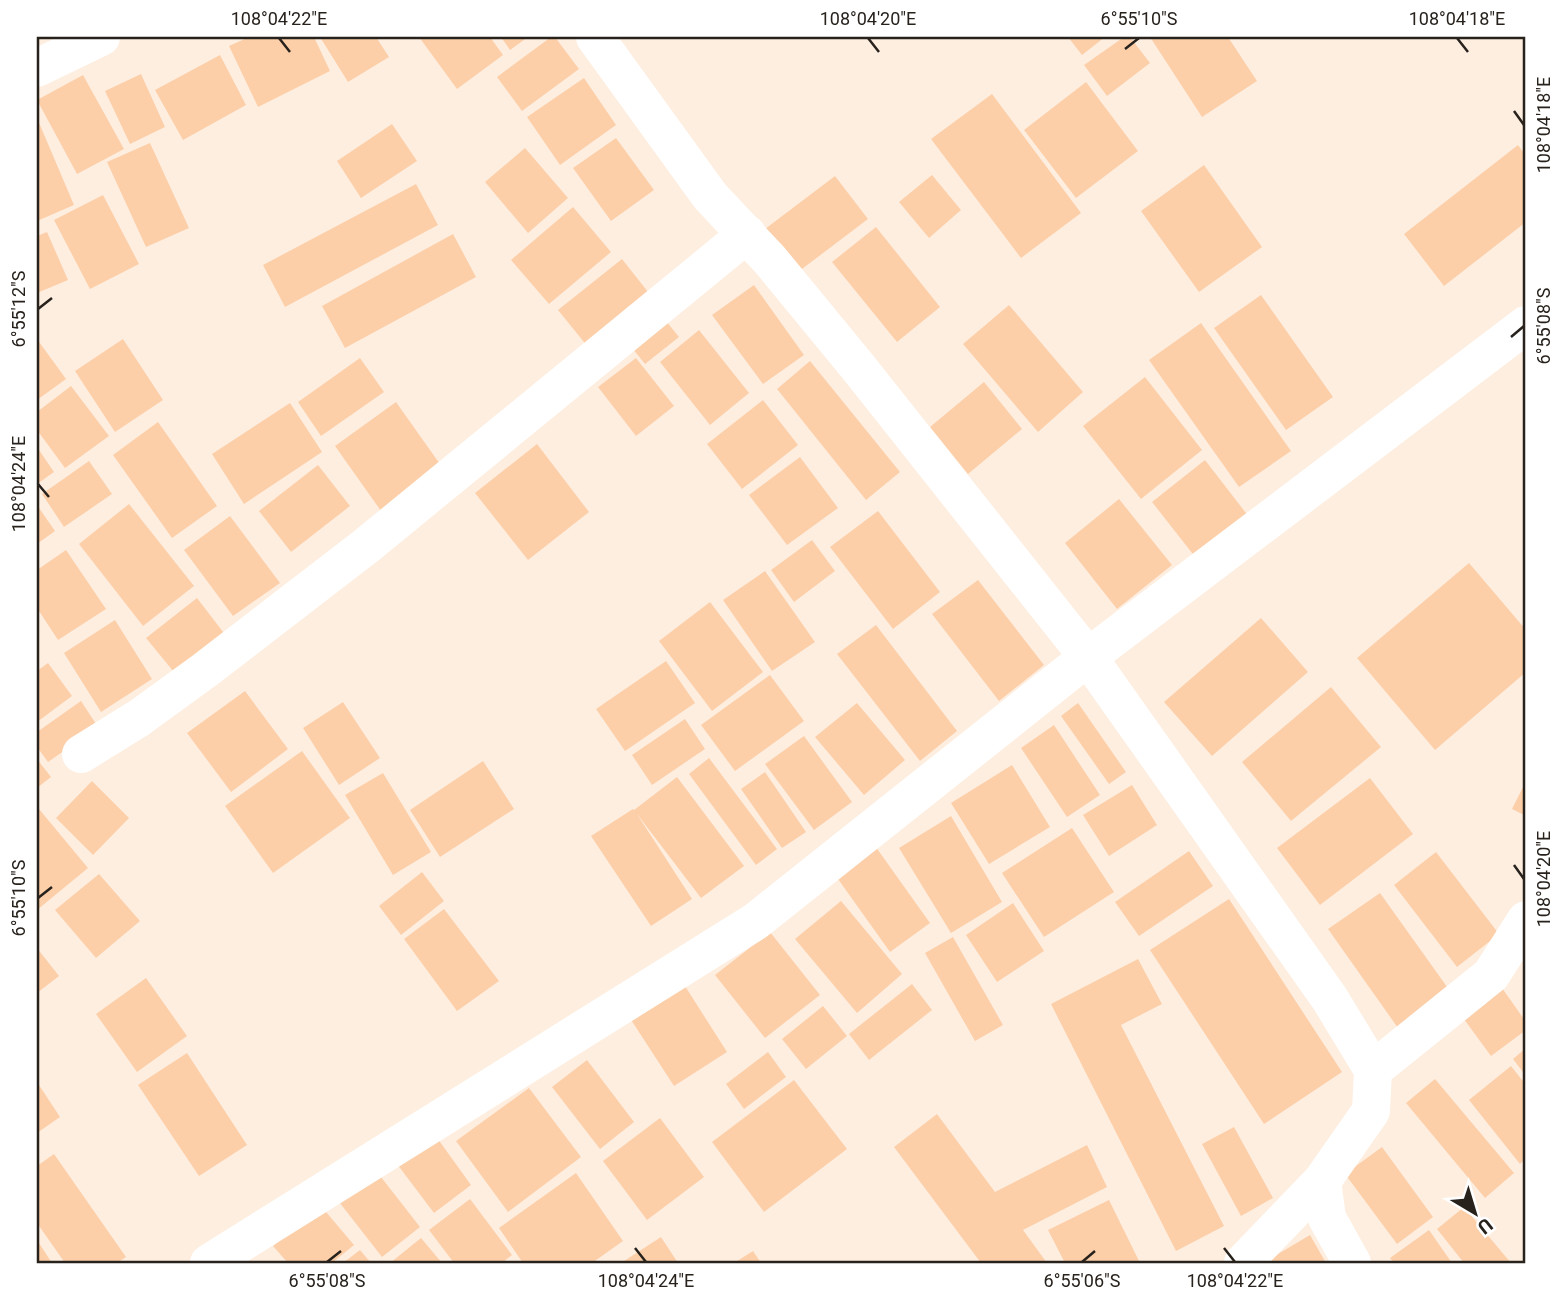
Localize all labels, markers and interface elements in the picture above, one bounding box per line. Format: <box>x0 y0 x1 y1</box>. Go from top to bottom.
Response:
text: 108°04'22"E <box>231 8 327 29</box>
text: 108°04'20"E <box>820 8 916 29</box>
text: 6°55'10"S <box>1101 8 1178 29</box>
text: 108°04'18"E <box>1409 8 1505 29</box>
text: 108°04'18"E <box>1533 77 1554 173</box>
text: 6°55'12"S <box>8 270 29 347</box>
text: 6°55'08"S <box>1533 287 1554 364</box>
text: 108°04'24"E <box>8 436 29 532</box>
text: 108°04'20"E <box>1533 831 1554 927</box>
text: 6°55'10"S <box>8 859 29 936</box>
north arrow <box>1440 1178 1510 1248</box>
text: U <box>1473 1213 1497 1239</box>
text: 6°55'08"S <box>289 1270 366 1291</box>
text: 108°04'24"E <box>598 1270 694 1291</box>
text: 6°55'06"S <box>1044 1270 1121 1291</box>
text: 108°04'22"E <box>1187 1270 1283 1291</box>

